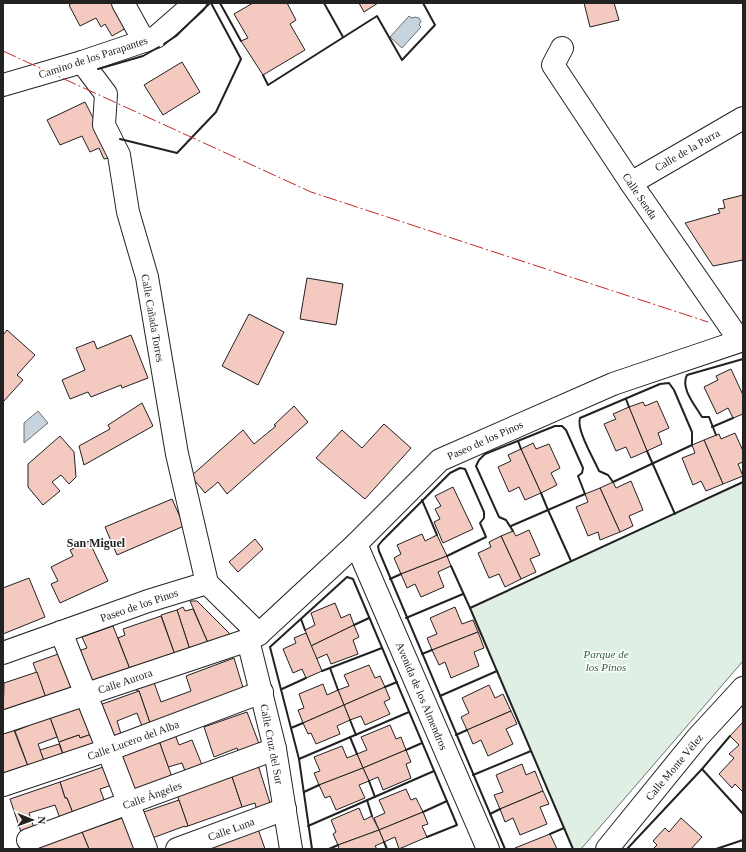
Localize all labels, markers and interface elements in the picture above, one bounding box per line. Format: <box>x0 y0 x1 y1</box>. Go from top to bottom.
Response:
street label: Camino de los Parapantes <box>37 34 149 80</box>
street label: Calle de la Parra <box>652 126 722 173</box>
street label: Calle Senda <box>620 171 660 221</box>
street label: Calle Cañada Torres <box>139 273 167 363</box>
street label: Paseo de los Pinos <box>445 418 525 462</box>
district label: San Miguel <box>67 536 126 550</box>
street label: Paseo de los Pinos <box>98 586 180 624</box>
street label: Avenida de los Almendros <box>394 640 450 752</box>
park label: Parque de los Pinos <box>582 648 629 673</box>
street label: Calle Aurora <box>96 666 154 696</box>
street label: Calle Cruz del Sur <box>258 703 286 786</box>
street label: Calle Lucero del Alba <box>85 718 181 762</box>
street label: Calle Monte Vélez <box>643 731 705 803</box>
street label: Calle Ángeles <box>121 779 183 811</box>
north arrow <box>12 800 52 840</box>
street label: Calle Luna <box>206 815 256 843</box>
text: N <box>36 816 48 824</box>

